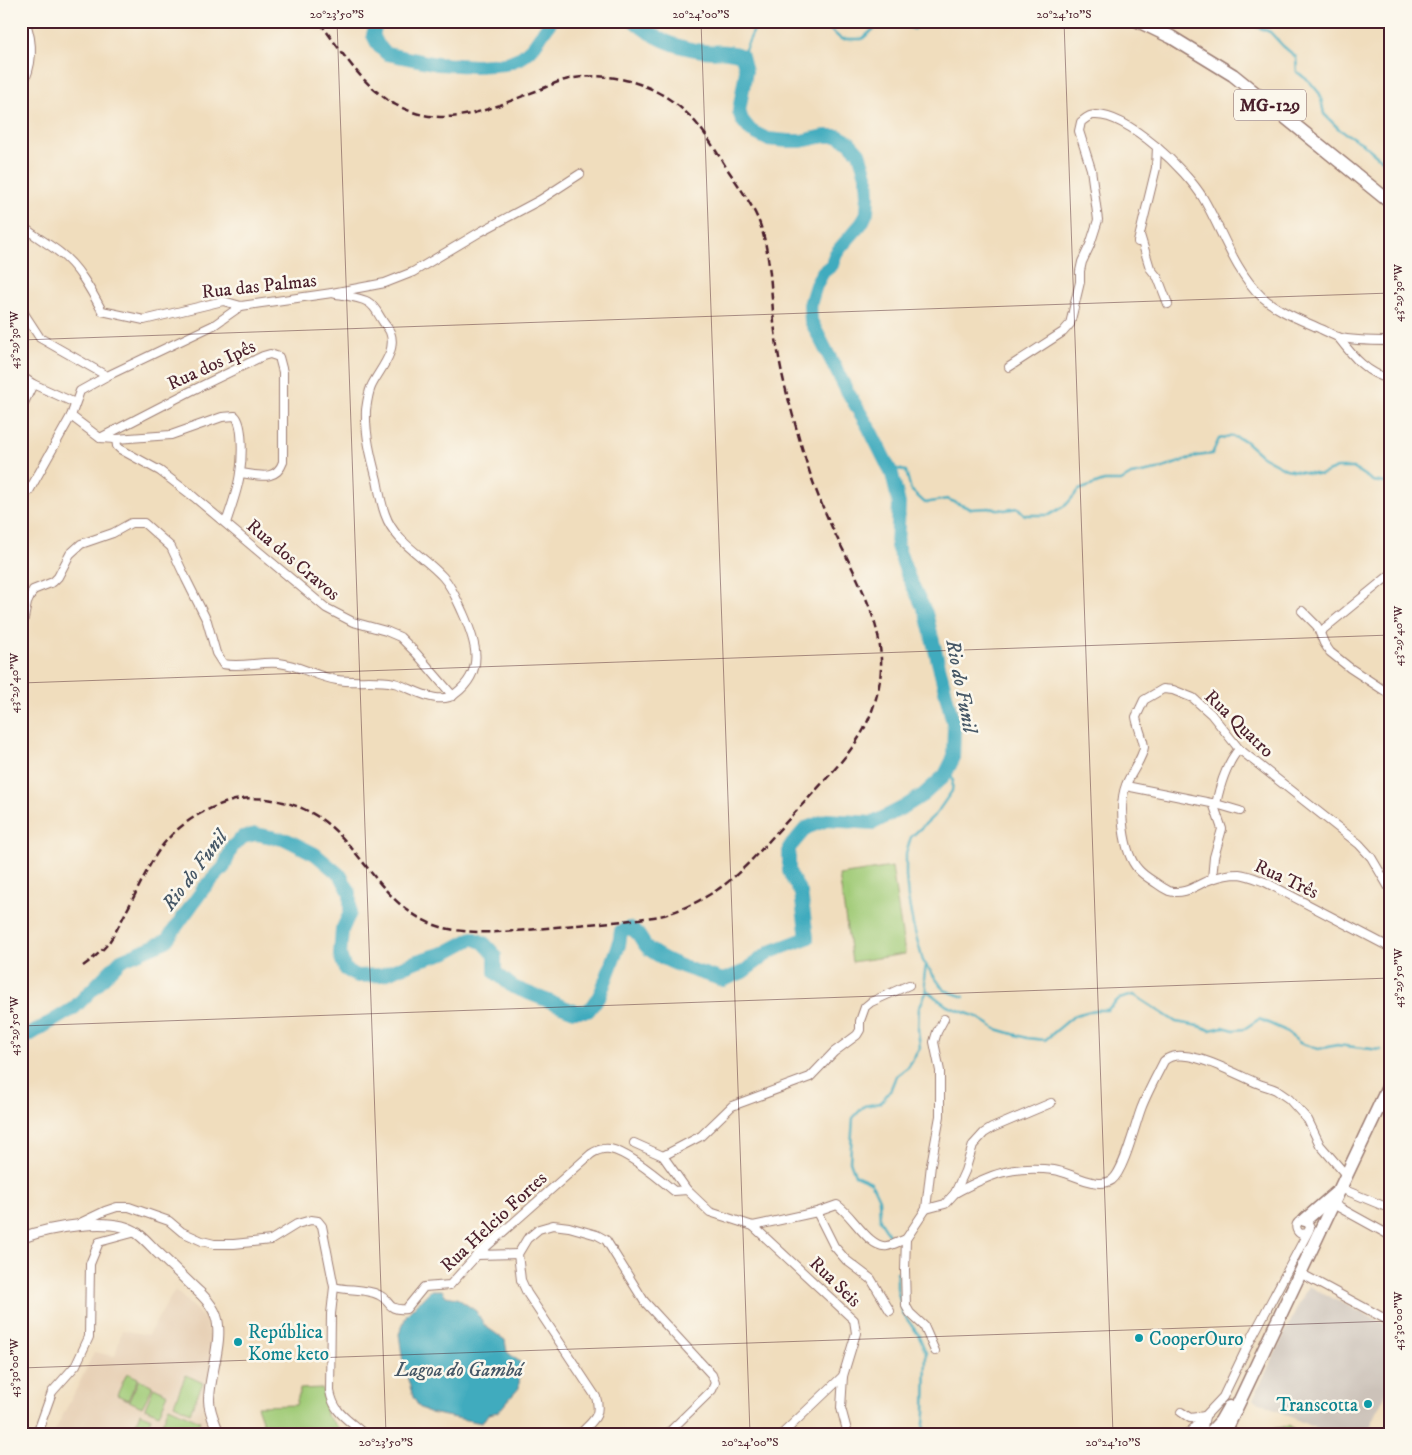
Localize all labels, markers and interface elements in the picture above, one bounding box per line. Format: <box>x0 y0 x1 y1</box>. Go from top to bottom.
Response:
text: 20°23'50"S <box>310 7 364 22</box>
text: 20°24'00"S <box>672 7 730 22</box>
text: 20°24'10"S <box>1036 7 1092 22</box>
road number: MG-129 <box>1234 90 1306 120</box>
text: 43°29'30"W <box>1391 263 1406 322</box>
street label: Rua das Palmas <box>201 269 318 304</box>
text: 43°29'30"W <box>7 310 22 369</box>
street label: Rua dos Ipês <box>164 335 259 396</box>
street label: Rua dos Cravos <box>242 515 344 606</box>
text: 43°29'40"W <box>1391 605 1406 666</box>
water label: Rio do Funil <box>939 637 982 737</box>
text: 43°29'40"W <box>7 652 22 713</box>
street label: Rua Quatro <box>1199 685 1278 763</box>
water label: Rio do Funil <box>156 824 235 917</box>
street label: Rua Três <box>1251 855 1322 904</box>
text: 43°29'50"W <box>1391 947 1406 1008</box>
text: 43°29'50"W <box>7 995 22 1056</box>
street label: Rua Helcio Fortes <box>436 1167 552 1277</box>
street label: Rua Seis <box>804 1252 866 1312</box>
text: 43°30'00"W <box>1391 1290 1406 1351</box>
place label: República Kome keto <box>248 1321 329 1366</box>
place label: CooperOuro <box>1149 1328 1244 1351</box>
marker: CooperOuro <box>1133 1332 1145 1344</box>
marker: República Kome keto <box>232 1336 244 1348</box>
text: 43°30'00"W <box>7 1337 22 1398</box>
water label: Lagoa do Gambá <box>394 1358 525 1383</box>
place label: Transcotta <box>1276 1394 1358 1417</box>
marker: Transcotta <box>1362 1398 1374 1410</box>
text: 20°23'50"S <box>359 1435 413 1450</box>
text: 20°24'00"S <box>721 1435 779 1450</box>
text: 20°24'10"S <box>1085 1435 1141 1450</box>

